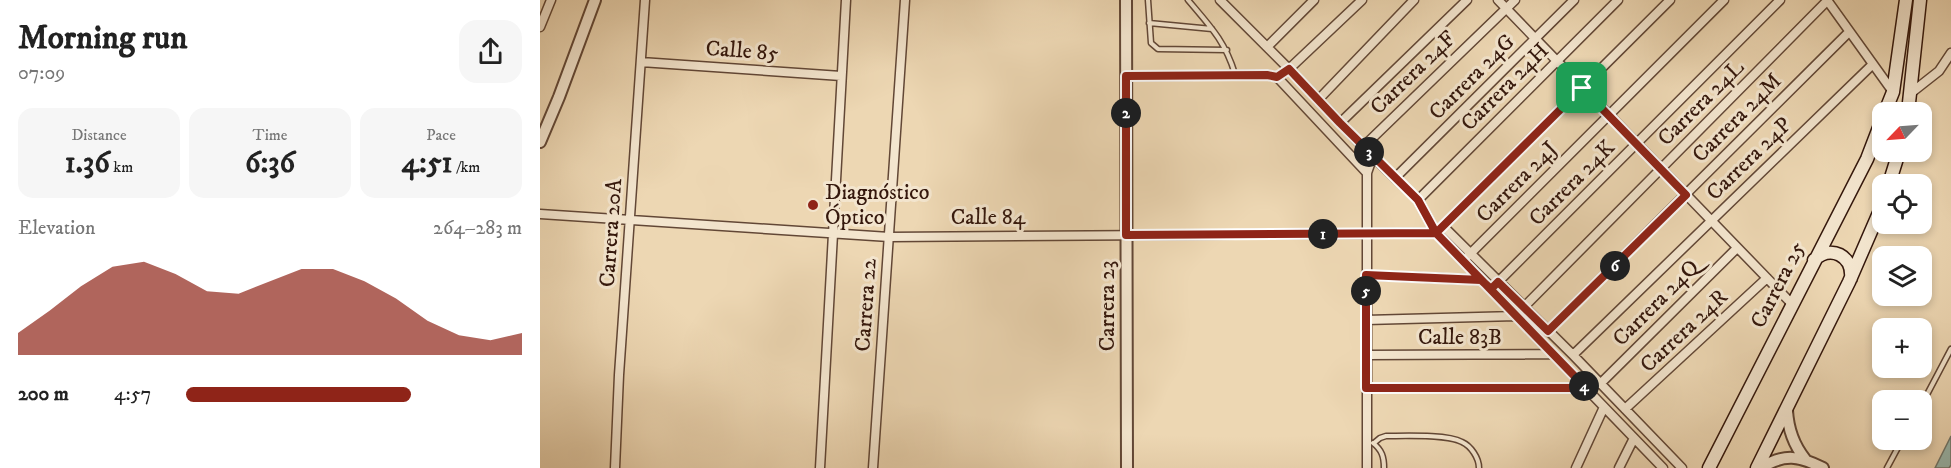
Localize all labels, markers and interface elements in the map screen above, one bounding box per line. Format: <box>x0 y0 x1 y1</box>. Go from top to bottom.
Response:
text: Morning run <box>18 18 187 59</box>
button: share <box>459 20 522 83</box>
street label: Carrera 24F <box>1365 25 1462 120</box>
street label: Carrera 24G <box>1423 28 1521 126</box>
street label: Calle 85 <box>705 35 779 67</box>
street label: Carrera 24H <box>1455 37 1555 137</box>
street label: Carrera 24L <box>1652 54 1750 152</box>
text: 07:09 <box>18 61 65 86</box>
pin <box>1556 62 1607 113</box>
street label: Carrera 24M <box>1687 68 1787 168</box>
icon: arrive <box>1565 71 1598 104</box>
pin: 2 <box>1111 98 1141 128</box>
north arrow <box>1872 102 1932 162</box>
map controls <box>1872 102 1932 450</box>
text: 2 <box>1122 103 1130 123</box>
street label: Carrera 24P <box>1701 112 1797 206</box>
text: Distance <box>71 125 127 145</box>
text: Time <box>253 125 287 145</box>
text: Pace <box>426 125 456 145</box>
street label: Carrera 24K <box>1523 134 1621 232</box>
street label: Carrera 24J <box>1471 136 1563 228</box>
pin: 3 <box>1354 137 1384 167</box>
text: 3 <box>1366 142 1372 162</box>
text: 1.36 <box>65 145 110 182</box>
text: 6:36 <box>245 145 295 182</box>
text: 4:51 <box>402 145 453 182</box>
text: km <box>110 157 133 177</box>
text: /km <box>453 157 480 177</box>
button: locate <box>1872 174 1932 234</box>
street label: Carrera 20A <box>594 177 628 288</box>
place label: Diagnóstico Óptico <box>825 179 929 231</box>
marker: Diagnóstico Óptico <box>806 198 820 212</box>
street label: Calle 84 <box>951 204 1027 231</box>
text: Elevation <box>18 216 95 241</box>
text: 264–283 m <box>433 216 522 241</box>
pin: 1 <box>1308 219 1338 249</box>
text: 1 <box>1320 224 1326 244</box>
street label: Carrera 25 <box>1745 237 1811 333</box>
button: layers <box>1872 246 1932 306</box>
street label: Carrera 24Q <box>1607 247 1712 352</box>
pin: 6 <box>1600 251 1630 281</box>
text: 6 <box>1611 256 1619 276</box>
street label: Carrera 22 <box>849 257 883 352</box>
street label: Carrera 23 <box>1094 261 1121 351</box>
pin: 5 <box>1351 276 1381 306</box>
text: 5 <box>1362 281 1370 301</box>
street label: Carrera 24R <box>1635 283 1734 378</box>
button: + <box>1872 318 1932 378</box>
street label: Calle 83B <box>1418 324 1502 351</box>
pin: 4 <box>1569 371 1599 401</box>
text: 4 <box>1579 376 1589 396</box>
text: 200 m <box>18 382 69 407</box>
text: 4:57 <box>114 382 151 407</box>
button: − <box>1872 390 1932 450</box>

